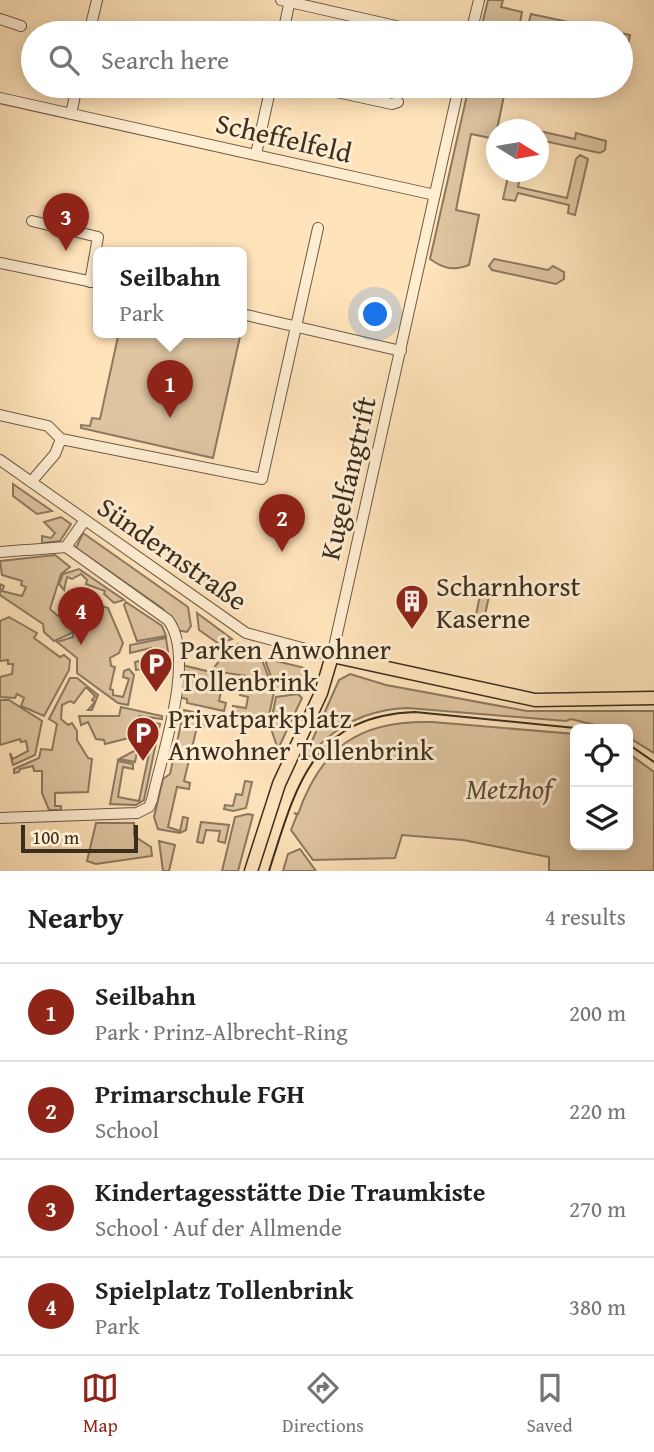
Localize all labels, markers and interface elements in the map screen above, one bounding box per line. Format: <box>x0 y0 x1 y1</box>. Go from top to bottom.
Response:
search box <box>21 21 633 98</box>
text: Search here <box>101 40 229 79</box>
icon: search <box>45 41 83 79</box>
street label: Scheffelfeld <box>212 101 356 173</box>
north arrow <box>486 119 549 182</box>
pin: 3 <box>43 193 89 251</box>
popup <box>93 247 247 338</box>
text: Seilbahn <box>120 257 220 296</box>
text: Park <box>120 296 164 329</box>
your location <box>358 297 392 331</box>
pin: 1 <box>147 360 193 418</box>
street label: Kugelfangtrift <box>308 392 386 564</box>
street label: Sündernstraße <box>90 486 256 620</box>
pin: 2 <box>259 494 305 552</box>
place label: Scharnhorst Kaserne <box>436 565 581 638</box>
building icon: Scharnhorst Kaserne <box>393 582 431 631</box>
pin: 4 <box>58 587 104 645</box>
place label: Parken Anwohner Tollenbrink <box>180 628 392 701</box>
parking icon: Parken Anwohner Tollenbrink <box>137 645 175 694</box>
place label: Privatparkplatz Anwohner Tollenbrink <box>168 697 435 770</box>
parking icon: Privatparkplatz Anwohner Tollenbrink <box>124 714 162 763</box>
map controls <box>570 724 633 850</box>
button: locate <box>570 724 633 787</box>
park label: Metzhof <box>466 768 557 809</box>
button: layers <box>570 787 633 850</box>
scale bar <box>21 822 138 854</box>
text: 100 m <box>32 823 79 851</box>
text: Nearby <box>28 895 124 939</box>
text: 4 results <box>545 900 626 933</box>
text: Seilbahn <box>95 976 196 1015</box>
text: 1 <box>45 996 57 1029</box>
text: 200 m <box>569 996 626 1029</box>
text: Park · Prinz-Albrecht-Ring <box>95 1015 348 1048</box>
text: Primarschule FGH <box>95 1074 305 1113</box>
text: 2 <box>45 1094 57 1127</box>
text: 220 m <box>569 1094 626 1127</box>
text: School <box>95 1113 159 1146</box>
text: Kindertagesstätte Die Traumkiste <box>95 1172 485 1211</box>
text: 3 <box>45 1192 57 1225</box>
text: 270 m <box>569 1192 626 1225</box>
text: School · Auf der Allmende <box>95 1211 342 1244</box>
text: Spielplatz Tollenbrink <box>95 1270 353 1309</box>
text: 4 <box>45 1290 57 1323</box>
text: 380 m <box>569 1290 626 1323</box>
text: Park <box>95 1309 139 1342</box>
tab: Map <box>81 1369 119 1439</box>
tab: Directions <box>282 1369 364 1439</box>
tab: Saved <box>527 1369 573 1439</box>

